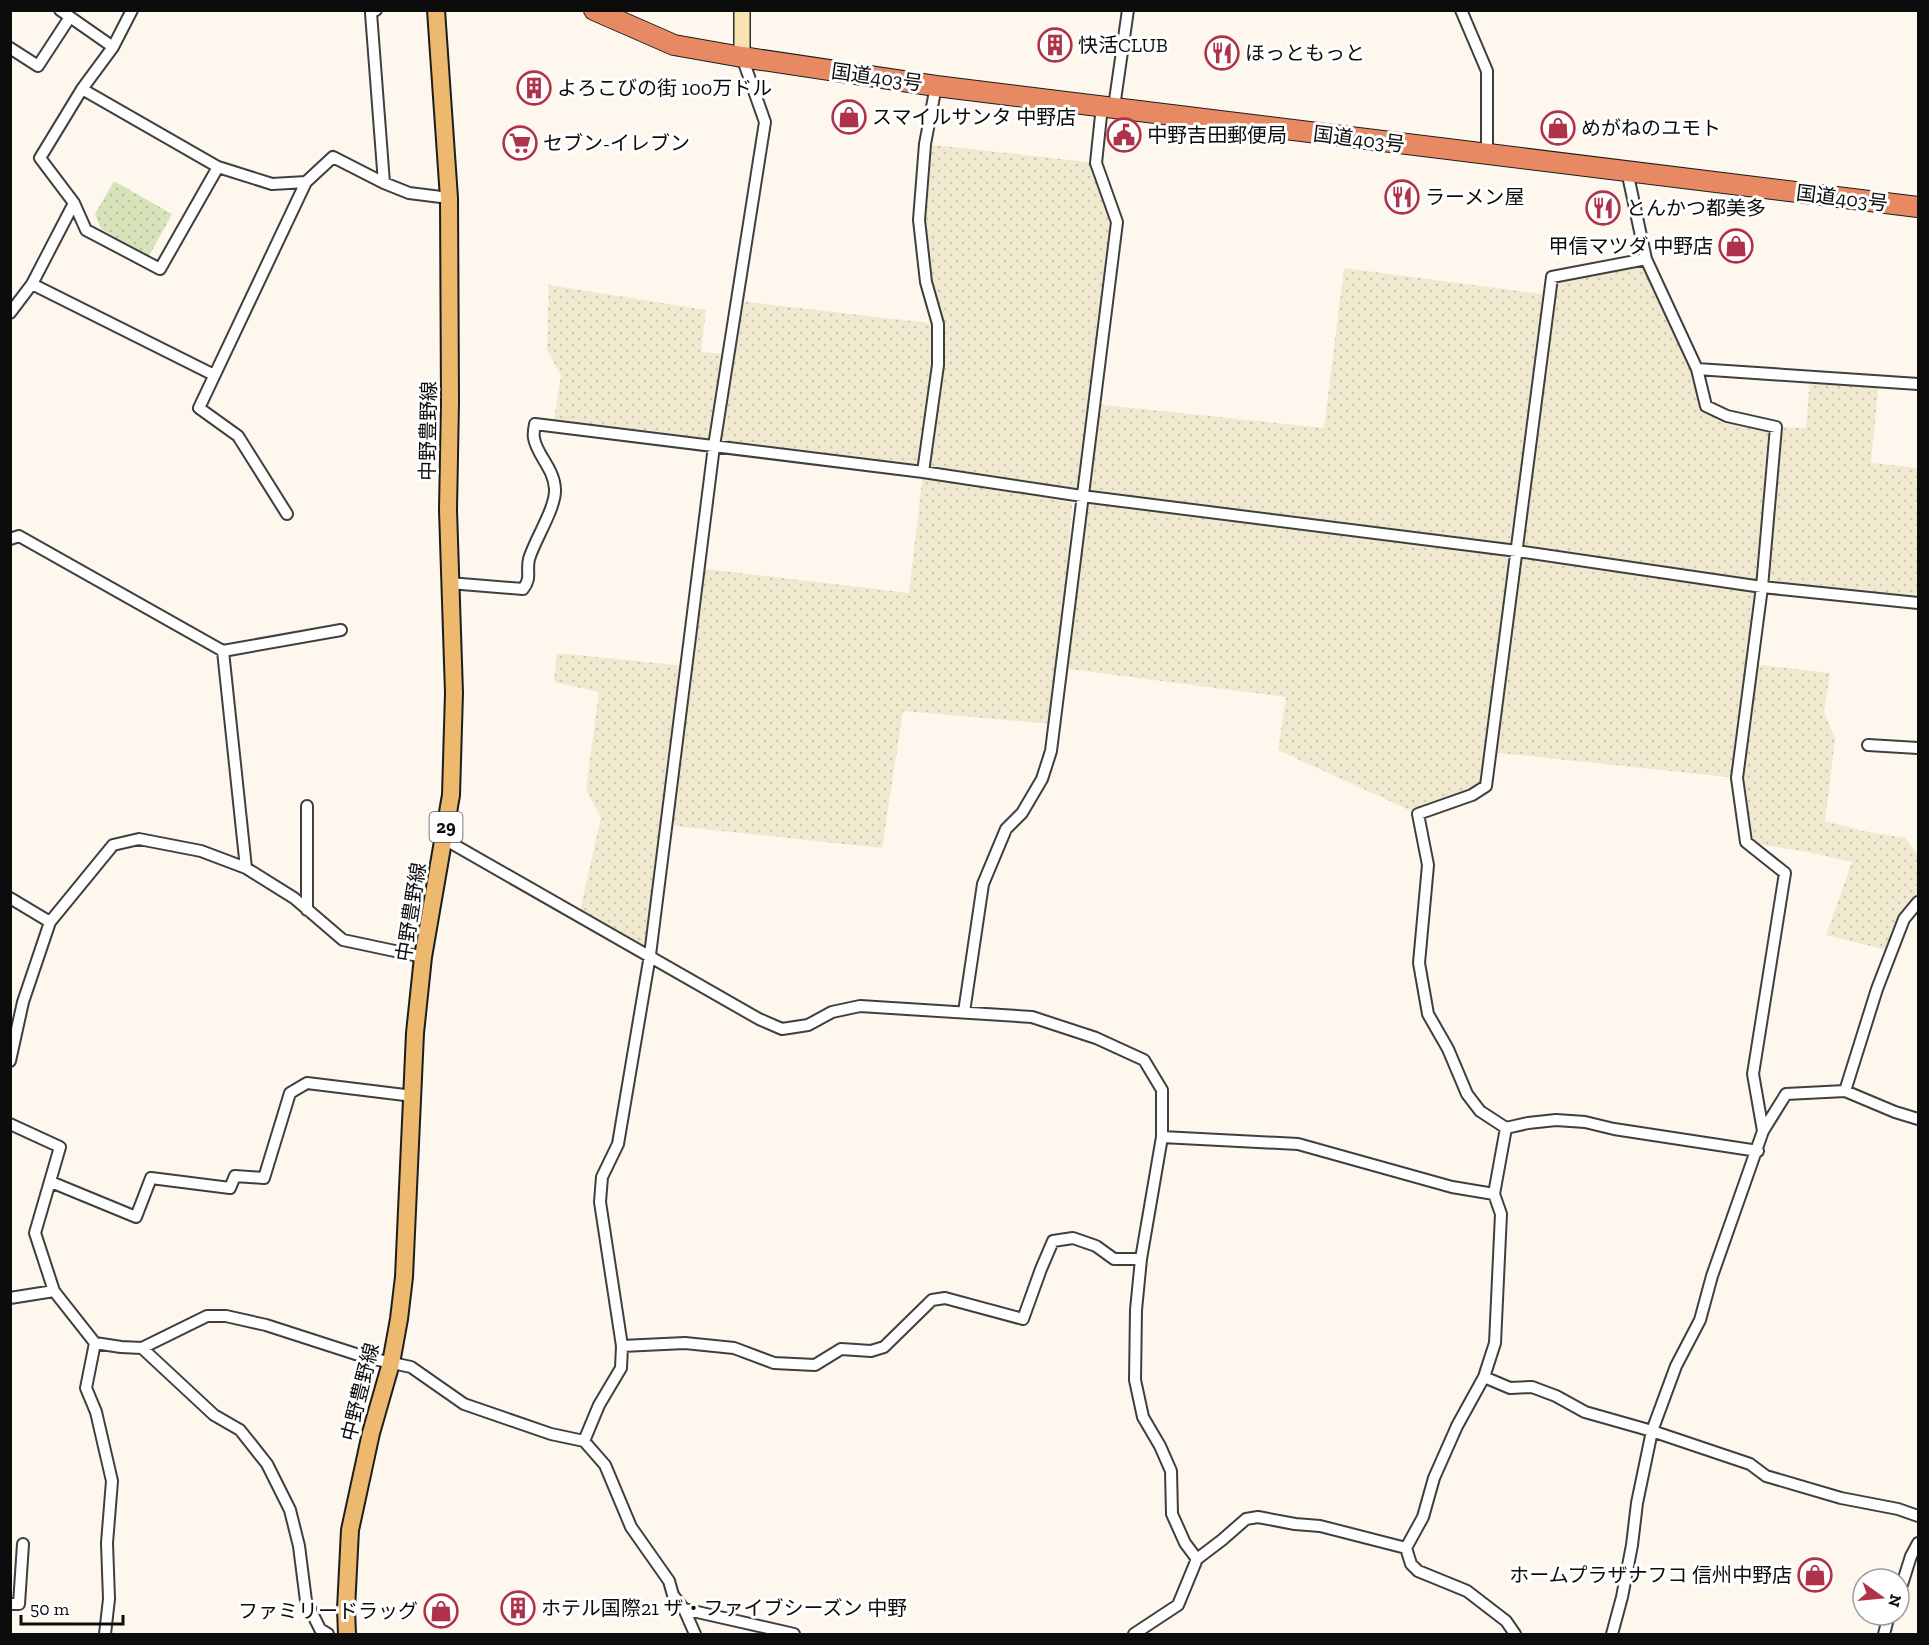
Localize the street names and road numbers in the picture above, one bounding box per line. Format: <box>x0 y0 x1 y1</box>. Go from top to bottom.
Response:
street label: 国道403号 <box>830 59 924 95</box>
street label: 国道403号 <box>1312 121 1406 157</box>
street label: 国道403号 <box>1795 180 1889 216</box>
street label: 中野豊野線 <box>415 381 441 481</box>
road number: 29 <box>430 812 462 842</box>
street label: 中野豊野線 <box>391 861 431 963</box>
street label: 中野豊野線 <box>336 1341 384 1443</box>

